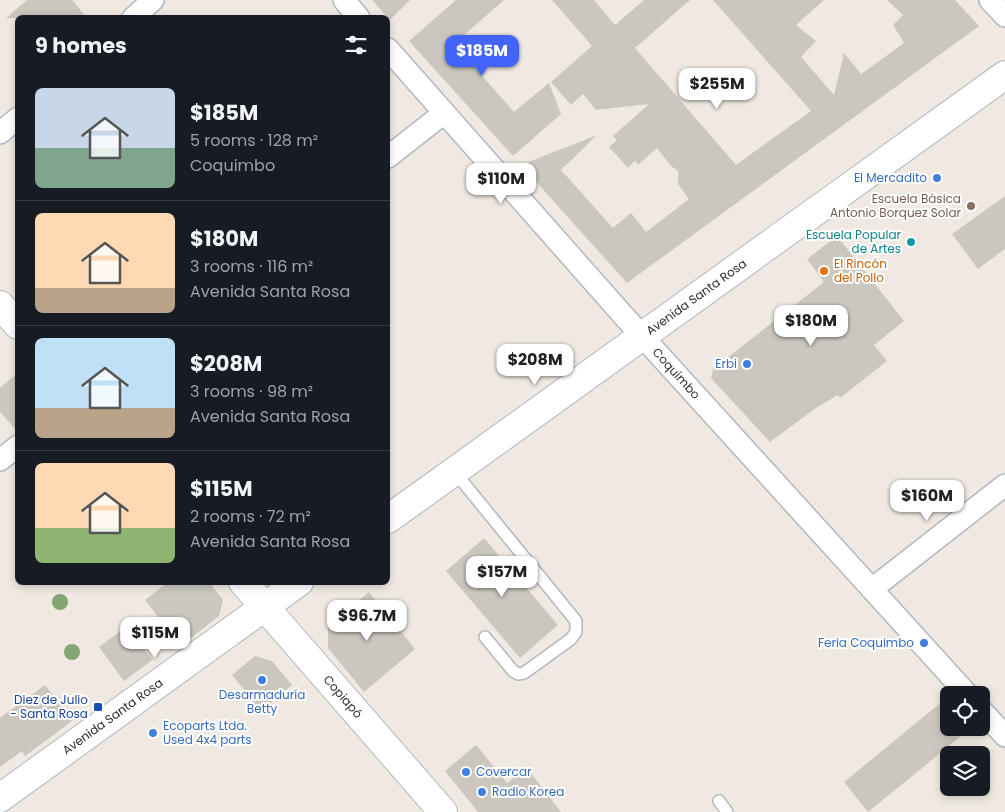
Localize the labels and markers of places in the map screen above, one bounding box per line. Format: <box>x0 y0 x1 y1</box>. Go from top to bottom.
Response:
pin: $185M <box>447 34 517 77</box>
pin: $255M <box>682 68 752 110</box>
pin: $110M <box>466 162 536 205</box>
place label: El Mercadito <box>854 169 927 186</box>
marker: El Mercadito <box>931 172 943 184</box>
place label: Escuela Básica Antonio Borquez Solar <box>830 190 962 221</box>
marker: Escuela Básica Antonio Borquez Solar <box>965 200 977 212</box>
place label: Escuela Popular de Artes <box>806 226 902 257</box>
marker: Escuela Popular de Artes <box>905 236 917 248</box>
place label: El Rincón del Pollo <box>834 255 887 286</box>
marker: El Rincón del Pollo <box>818 265 830 277</box>
pin: $180M <box>776 304 846 347</box>
pin: $208M <box>500 344 570 386</box>
place label: Erbi <box>715 355 737 372</box>
marker: Erbi <box>741 358 753 370</box>
pin: $160M <box>892 480 962 522</box>
pin: $157M <box>467 556 537 598</box>
pin: $96.7M <box>326 600 408 642</box>
pin: $115M <box>120 616 190 659</box>
place label: Feria Coquimbo <box>818 634 914 651</box>
marker: Feria Coquimbo <box>918 637 930 649</box>
marker: Desarmaduría Betty <box>256 674 268 686</box>
place label: Desarmaduría Betty <box>219 686 305 717</box>
place label: Diez de Julio - Santa Rosa <box>10 691 88 722</box>
marker: Diez de Julio - Santa Rosa <box>92 701 104 713</box>
place label: Ecoparts Ltda. Used 4x4 parts <box>163 717 252 748</box>
marker: Ecoparts Ltda. Used 4x4 parts <box>147 727 159 739</box>
place label: Covercar <box>476 763 532 780</box>
marker: Covercar <box>460 766 472 778</box>
place label: Radio Korea <box>492 783 564 800</box>
marker: Radio Korea <box>476 786 488 798</box>

